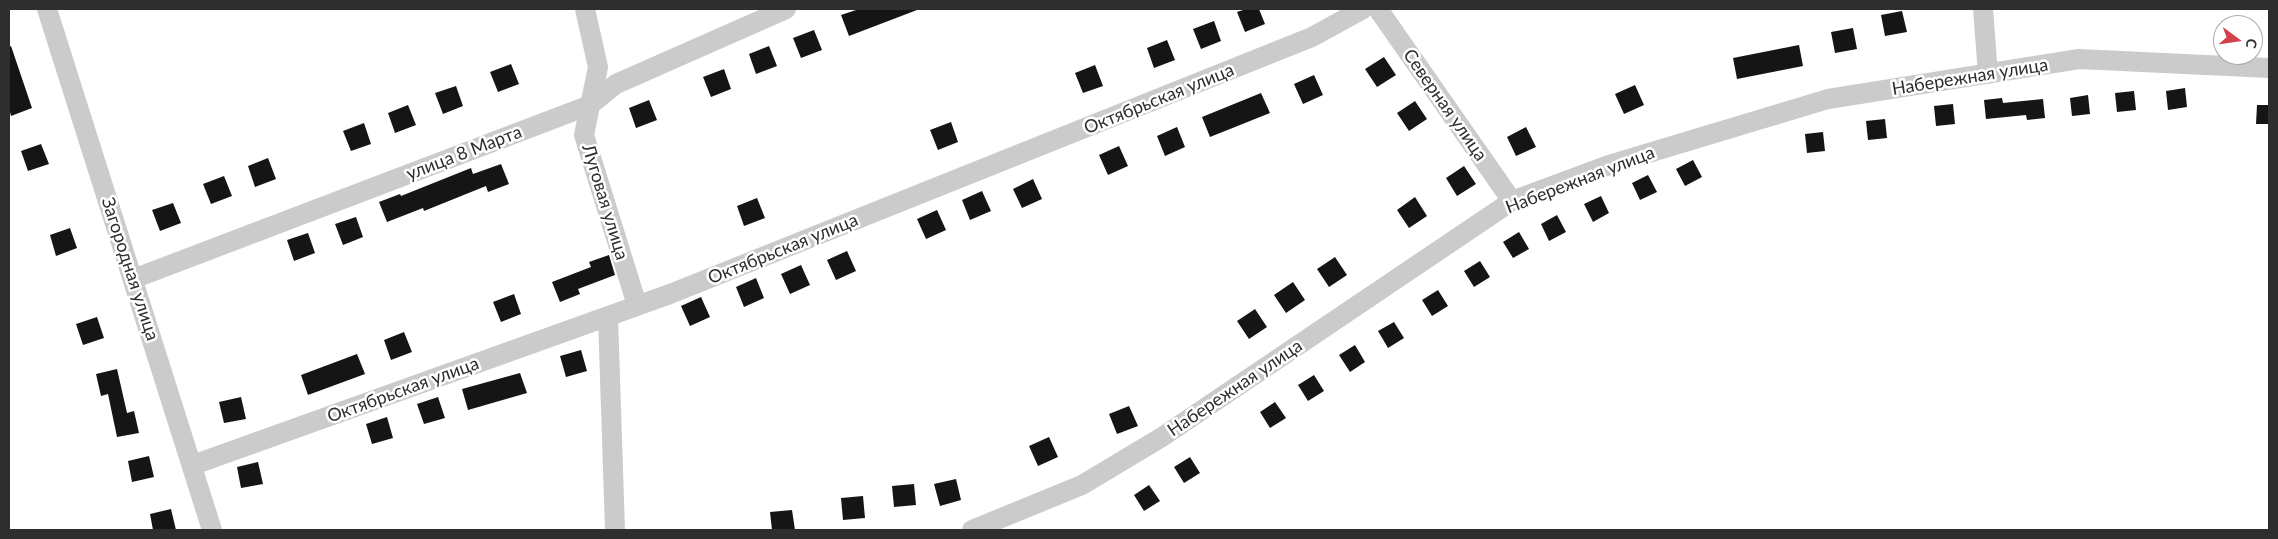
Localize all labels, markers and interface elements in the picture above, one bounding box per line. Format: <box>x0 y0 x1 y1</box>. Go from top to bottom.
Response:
north arrow <box>2213 15 2263 65</box>
text: С <box>2243 37 2261 50</box>
street label: Северная улица <box>1398 45 1492 165</box>
street label: Набережная улица <box>1890 54 2050 100</box>
street label: Октябрьская улица <box>1081 59 1237 139</box>
street label: улица 8 Марта <box>403 121 525 185</box>
street label: Луговая улица <box>577 142 633 262</box>
street label: Набережная улица <box>1502 142 1658 218</box>
street label: Загородная улица <box>97 195 163 343</box>
street label: Октябрьская улица <box>705 209 861 289</box>
street label: Набережная улица <box>1164 335 1306 441</box>
street label: Октябрьская улица <box>324 353 482 427</box>

